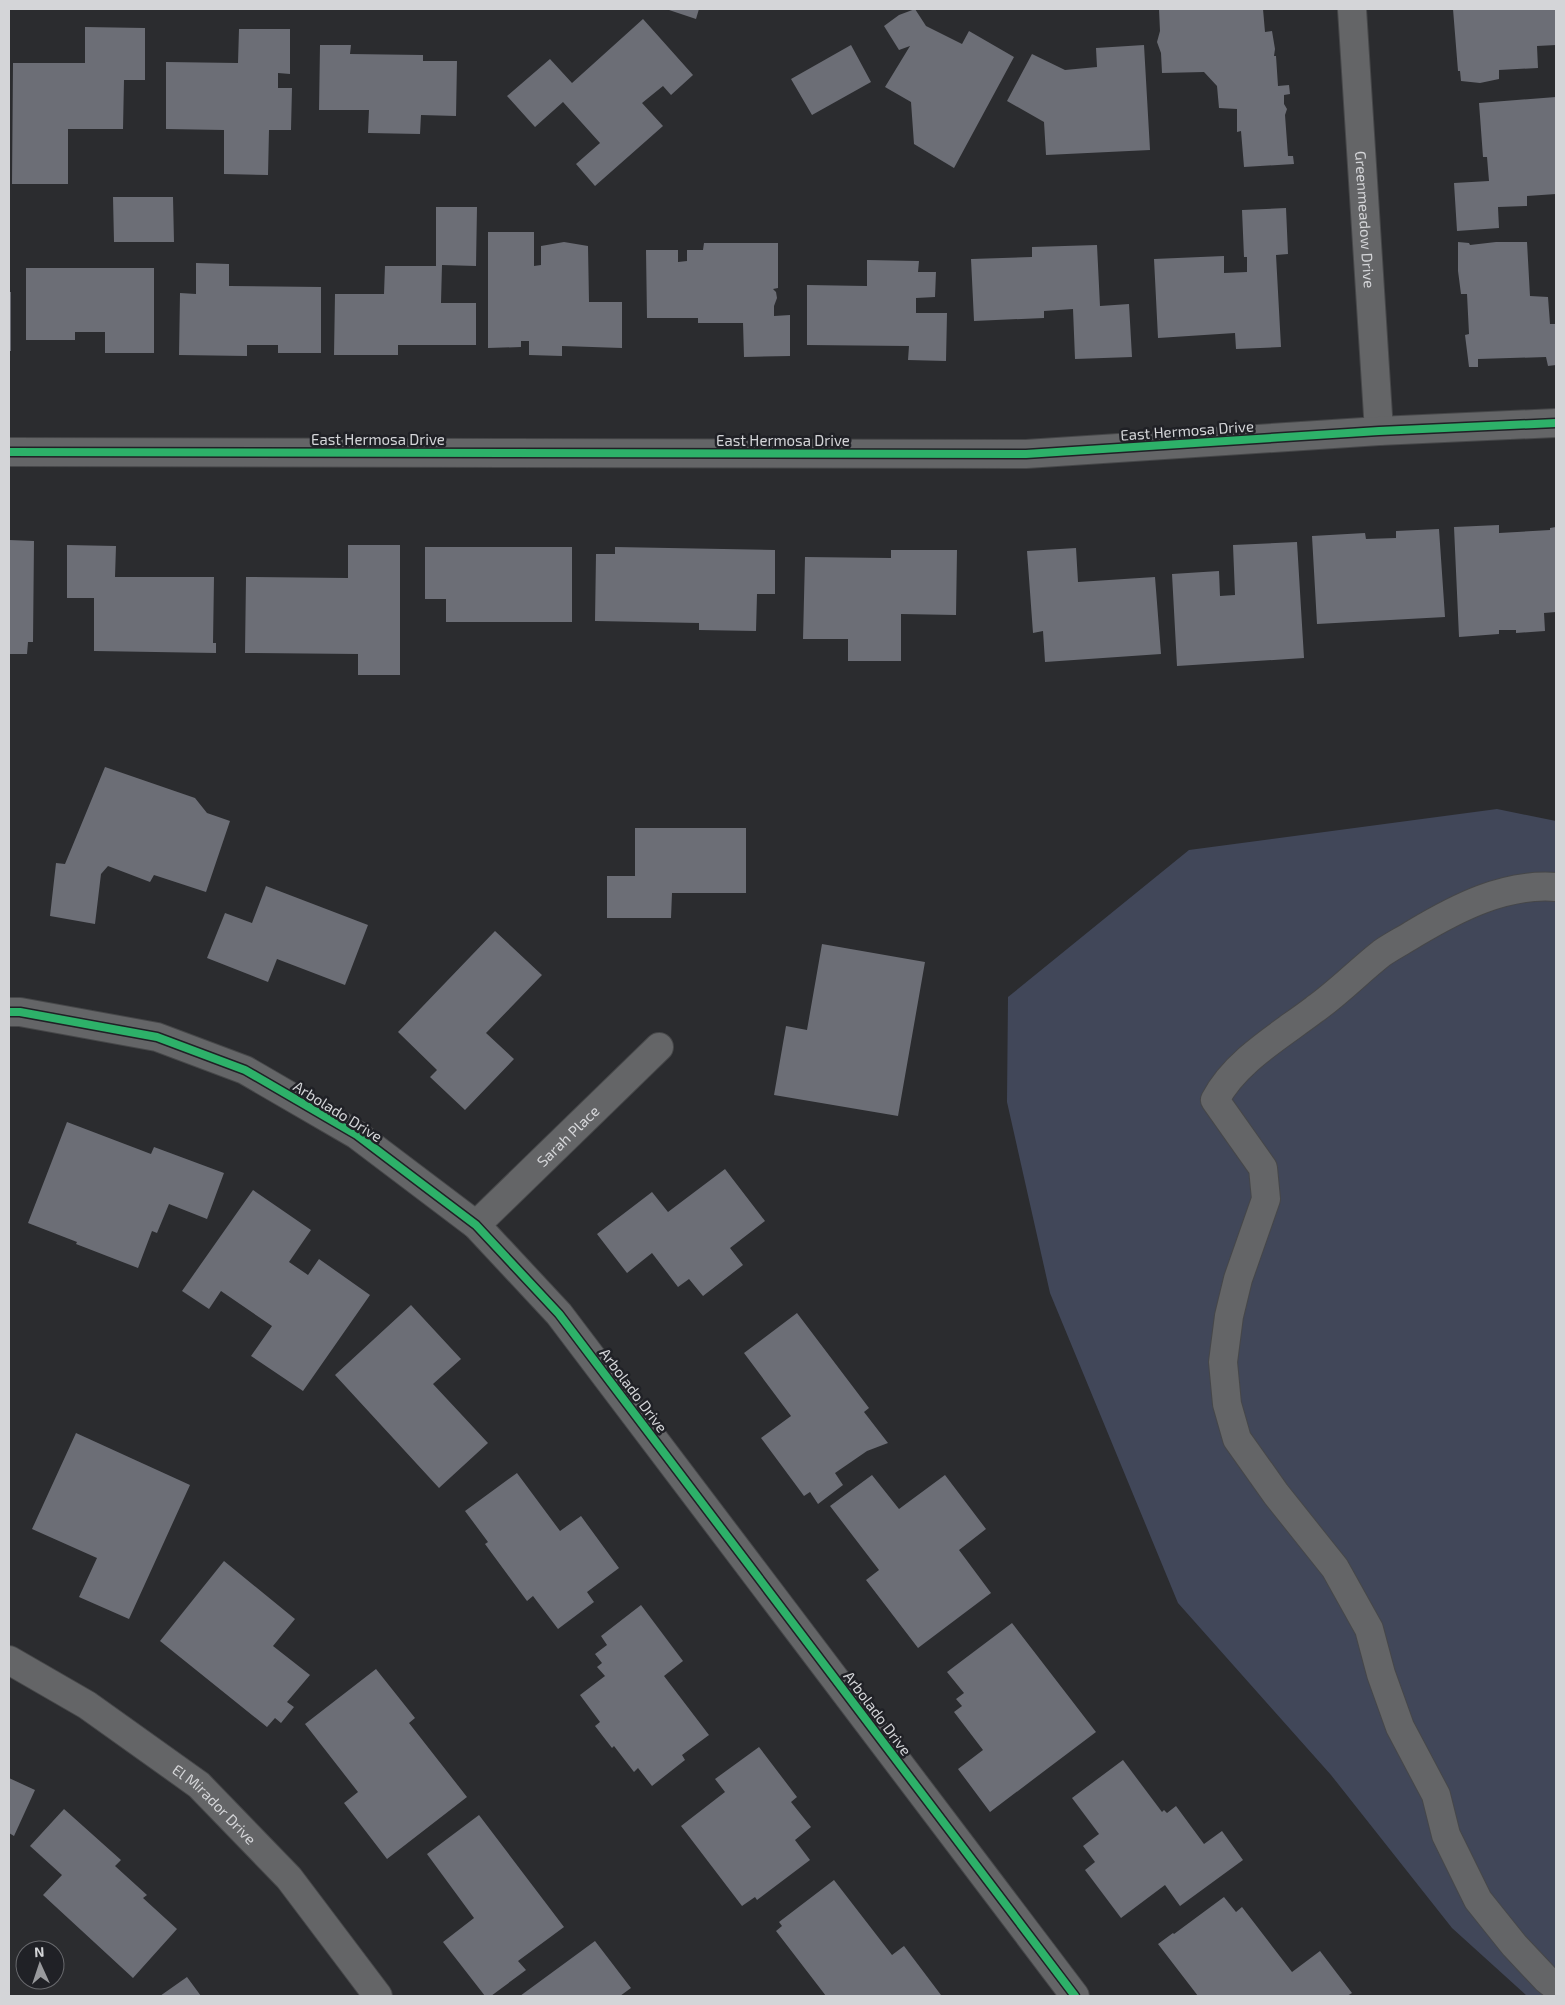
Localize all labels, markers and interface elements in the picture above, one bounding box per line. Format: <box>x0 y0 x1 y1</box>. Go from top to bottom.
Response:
street label: Greenmeadow Drive <box>1352 150 1379 289</box>
street label: East Hermosa Drive <box>1120 416 1254 444</box>
street label: East Hermosa Drive <box>311 430 445 448</box>
street label: East Hermosa Drive <box>716 431 850 449</box>
street label: Arbolado Drive <box>290 1077 386 1145</box>
street label: Sarah Place <box>533 1101 603 1170</box>
street label: Arbolado Drive <box>596 1344 672 1436</box>
street label: Arbolado Drive <box>840 1667 916 1759</box>
street label: El Mirador Drive <box>169 1760 260 1848</box>
north arrow <box>15 1940 65 1990</box>
text: N <box>34 1943 45 1960</box>

